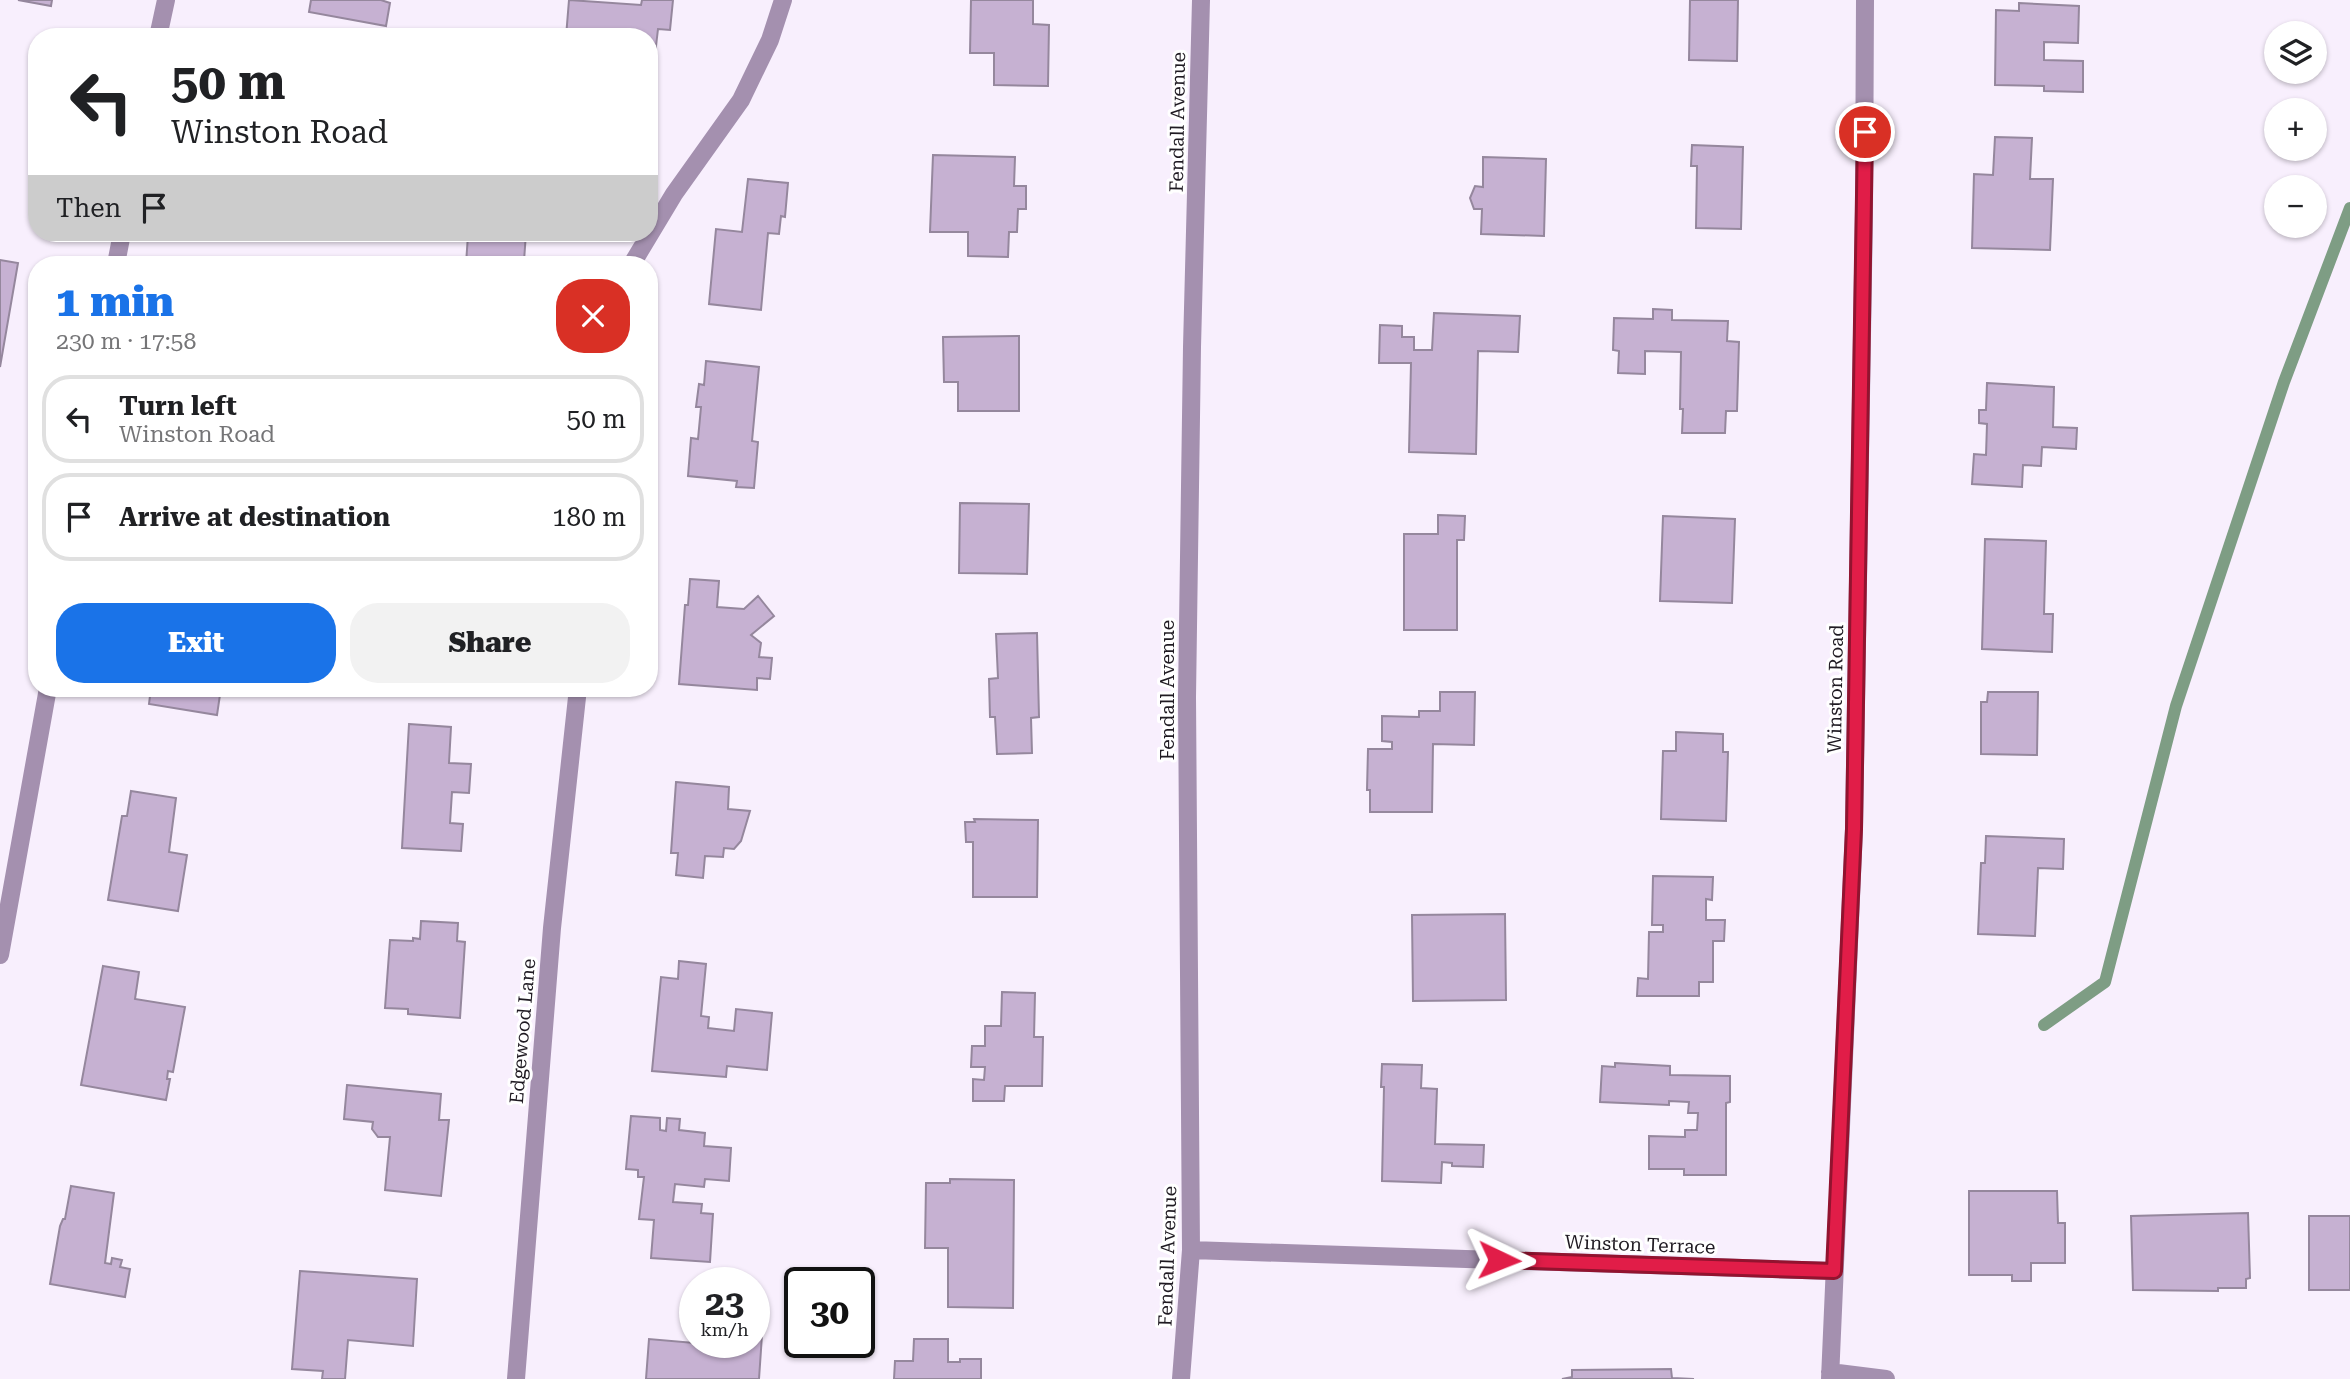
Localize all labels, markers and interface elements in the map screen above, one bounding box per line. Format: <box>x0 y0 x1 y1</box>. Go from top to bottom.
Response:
map controls <box>2264 21 2327 238</box>
button: layers <box>2264 21 2327 84</box>
street label: Fendall Avenue <box>1165 52 1190 192</box>
text: 50 m <box>171 54 286 111</box>
icon: left <box>56 56 147 147</box>
button: + <box>2264 98 2327 161</box>
pin <box>1835 102 1895 162</box>
text: Winston Road <box>171 113 388 151</box>
icon: arrive <box>1846 113 1884 151</box>
button: − <box>2264 175 2327 238</box>
icon: arrive <box>135 189 173 227</box>
text: Then <box>56 193 121 223</box>
text: 1 min <box>56 277 174 326</box>
button: close <box>556 279 630 353</box>
text: 230 m · 17:58 <box>56 328 196 355</box>
text: Turn left <box>119 391 237 421</box>
icon: left <box>60 400 98 438</box>
text: 50 m <box>567 404 626 434</box>
text: Winston Road <box>119 421 275 448</box>
icon: arrive <box>60 498 98 536</box>
text: Arrive at destination <box>119 502 390 532</box>
text: 180 m <box>552 502 626 532</box>
button: Exit <box>56 603 336 683</box>
button: Share <box>350 603 630 683</box>
street label: Fendall Avenue <box>1156 620 1179 760</box>
street label: Winston Road <box>1823 624 1848 754</box>
street label: Edgewood Lane <box>505 958 540 1105</box>
street label: Fendall Avenue <box>1154 1185 1181 1327</box>
position arrow <box>1462 1223 1536 1297</box>
street label: Winston Terrace <box>1564 1230 1716 1259</box>
speed limit sign: 30 <box>784 1267 875 1358</box>
text: 23 <box>705 1283 744 1324</box>
text: km/h <box>700 1319 749 1340</box>

